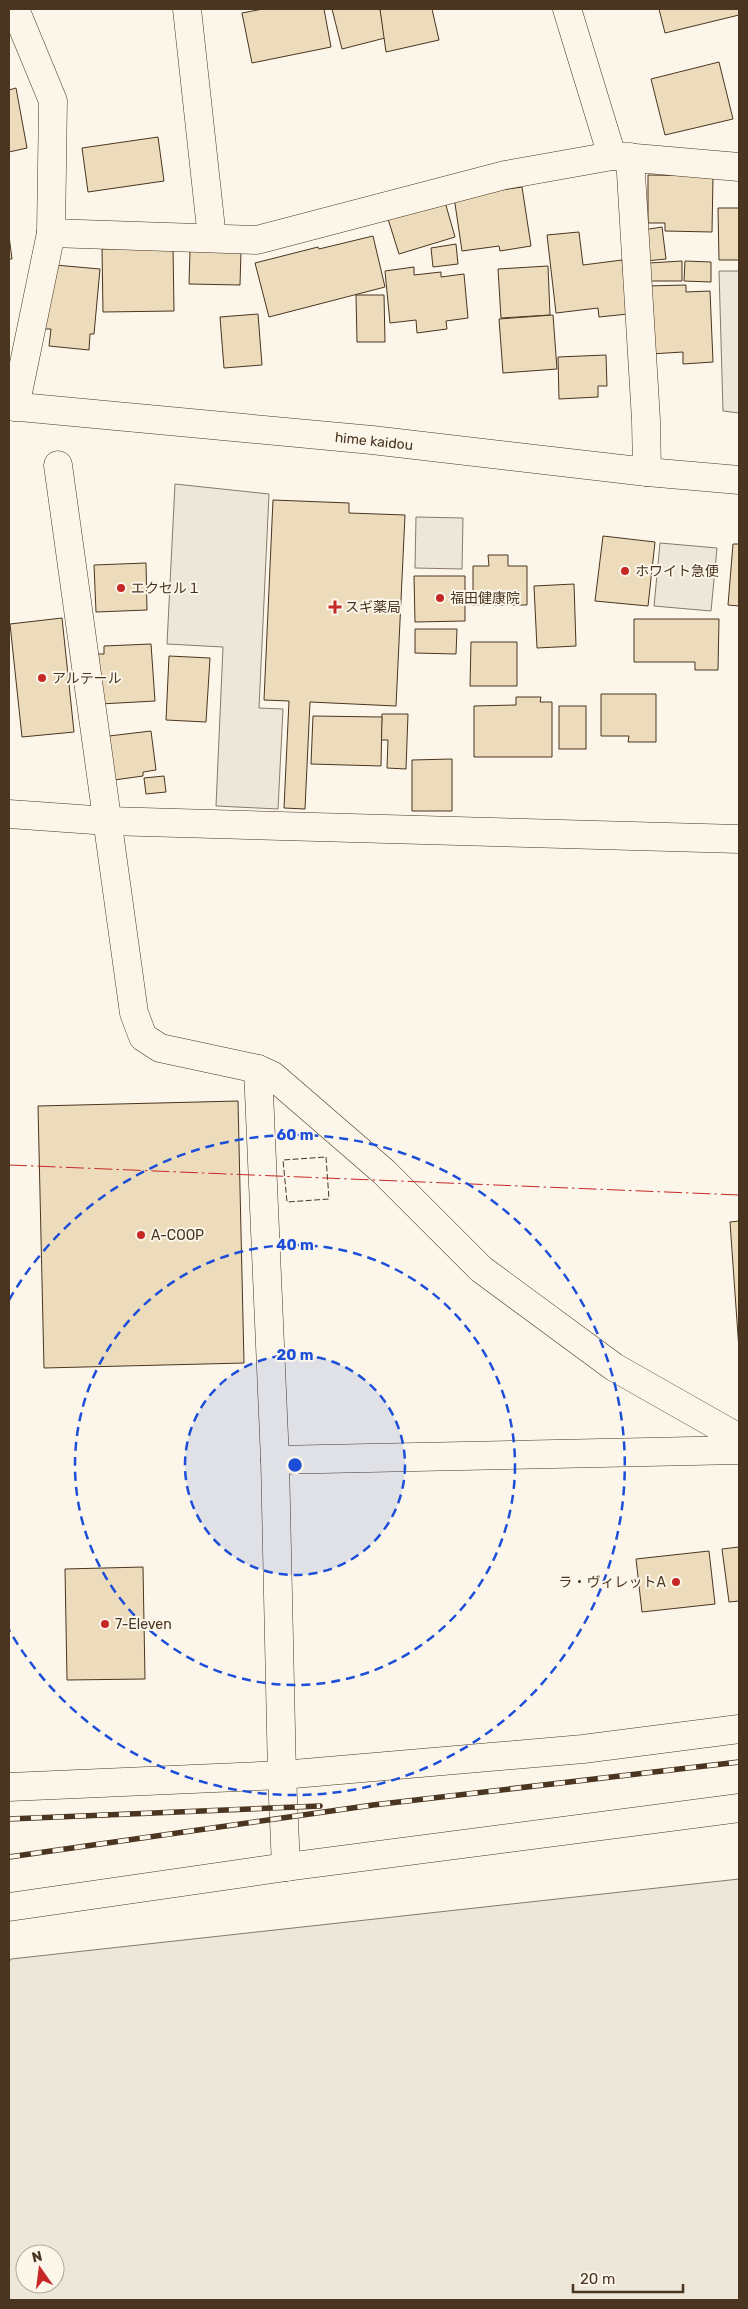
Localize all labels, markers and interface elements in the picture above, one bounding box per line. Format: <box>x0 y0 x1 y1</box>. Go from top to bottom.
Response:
street label: hime kaidou <box>334 429 414 454</box>
place label: ホワイト急便 <box>635 563 719 580</box>
marker: ホワイト急便 <box>619 565 631 577</box>
place label: エクセル１ <box>131 580 201 597</box>
marker: エクセル１ <box>115 582 127 594</box>
place label: 福田健康院 <box>450 590 520 607</box>
marker: 福田健康院 <box>434 592 446 604</box>
place label: スギ薬局 <box>345 599 401 616</box>
marker: スギ薬局 <box>329 601 341 613</box>
place label: アルテール <box>52 670 122 687</box>
marker: アルテール <box>36 672 48 684</box>
text: 60 m <box>277 1126 313 1144</box>
place label: A-COOP <box>151 1227 204 1244</box>
marker: A-COOP <box>135 1229 147 1241</box>
text: 40 m <box>276 1236 314 1254</box>
text: 20 m <box>277 1346 313 1364</box>
centre of rings <box>286 1456 304 1474</box>
place label: ラ・ヴィレットA <box>559 1574 667 1591</box>
marker: ラ・ヴィレットA <box>670 1576 682 1588</box>
place label: 7-Eleven <box>115 1616 172 1633</box>
marker: 7-Eleven <box>99 1618 111 1630</box>
north arrow <box>15 2244 65 2294</box>
text: N <box>30 2247 44 2266</box>
scale bar <box>573 2262 683 2294</box>
text: 20 m <box>580 2270 615 2288</box>

